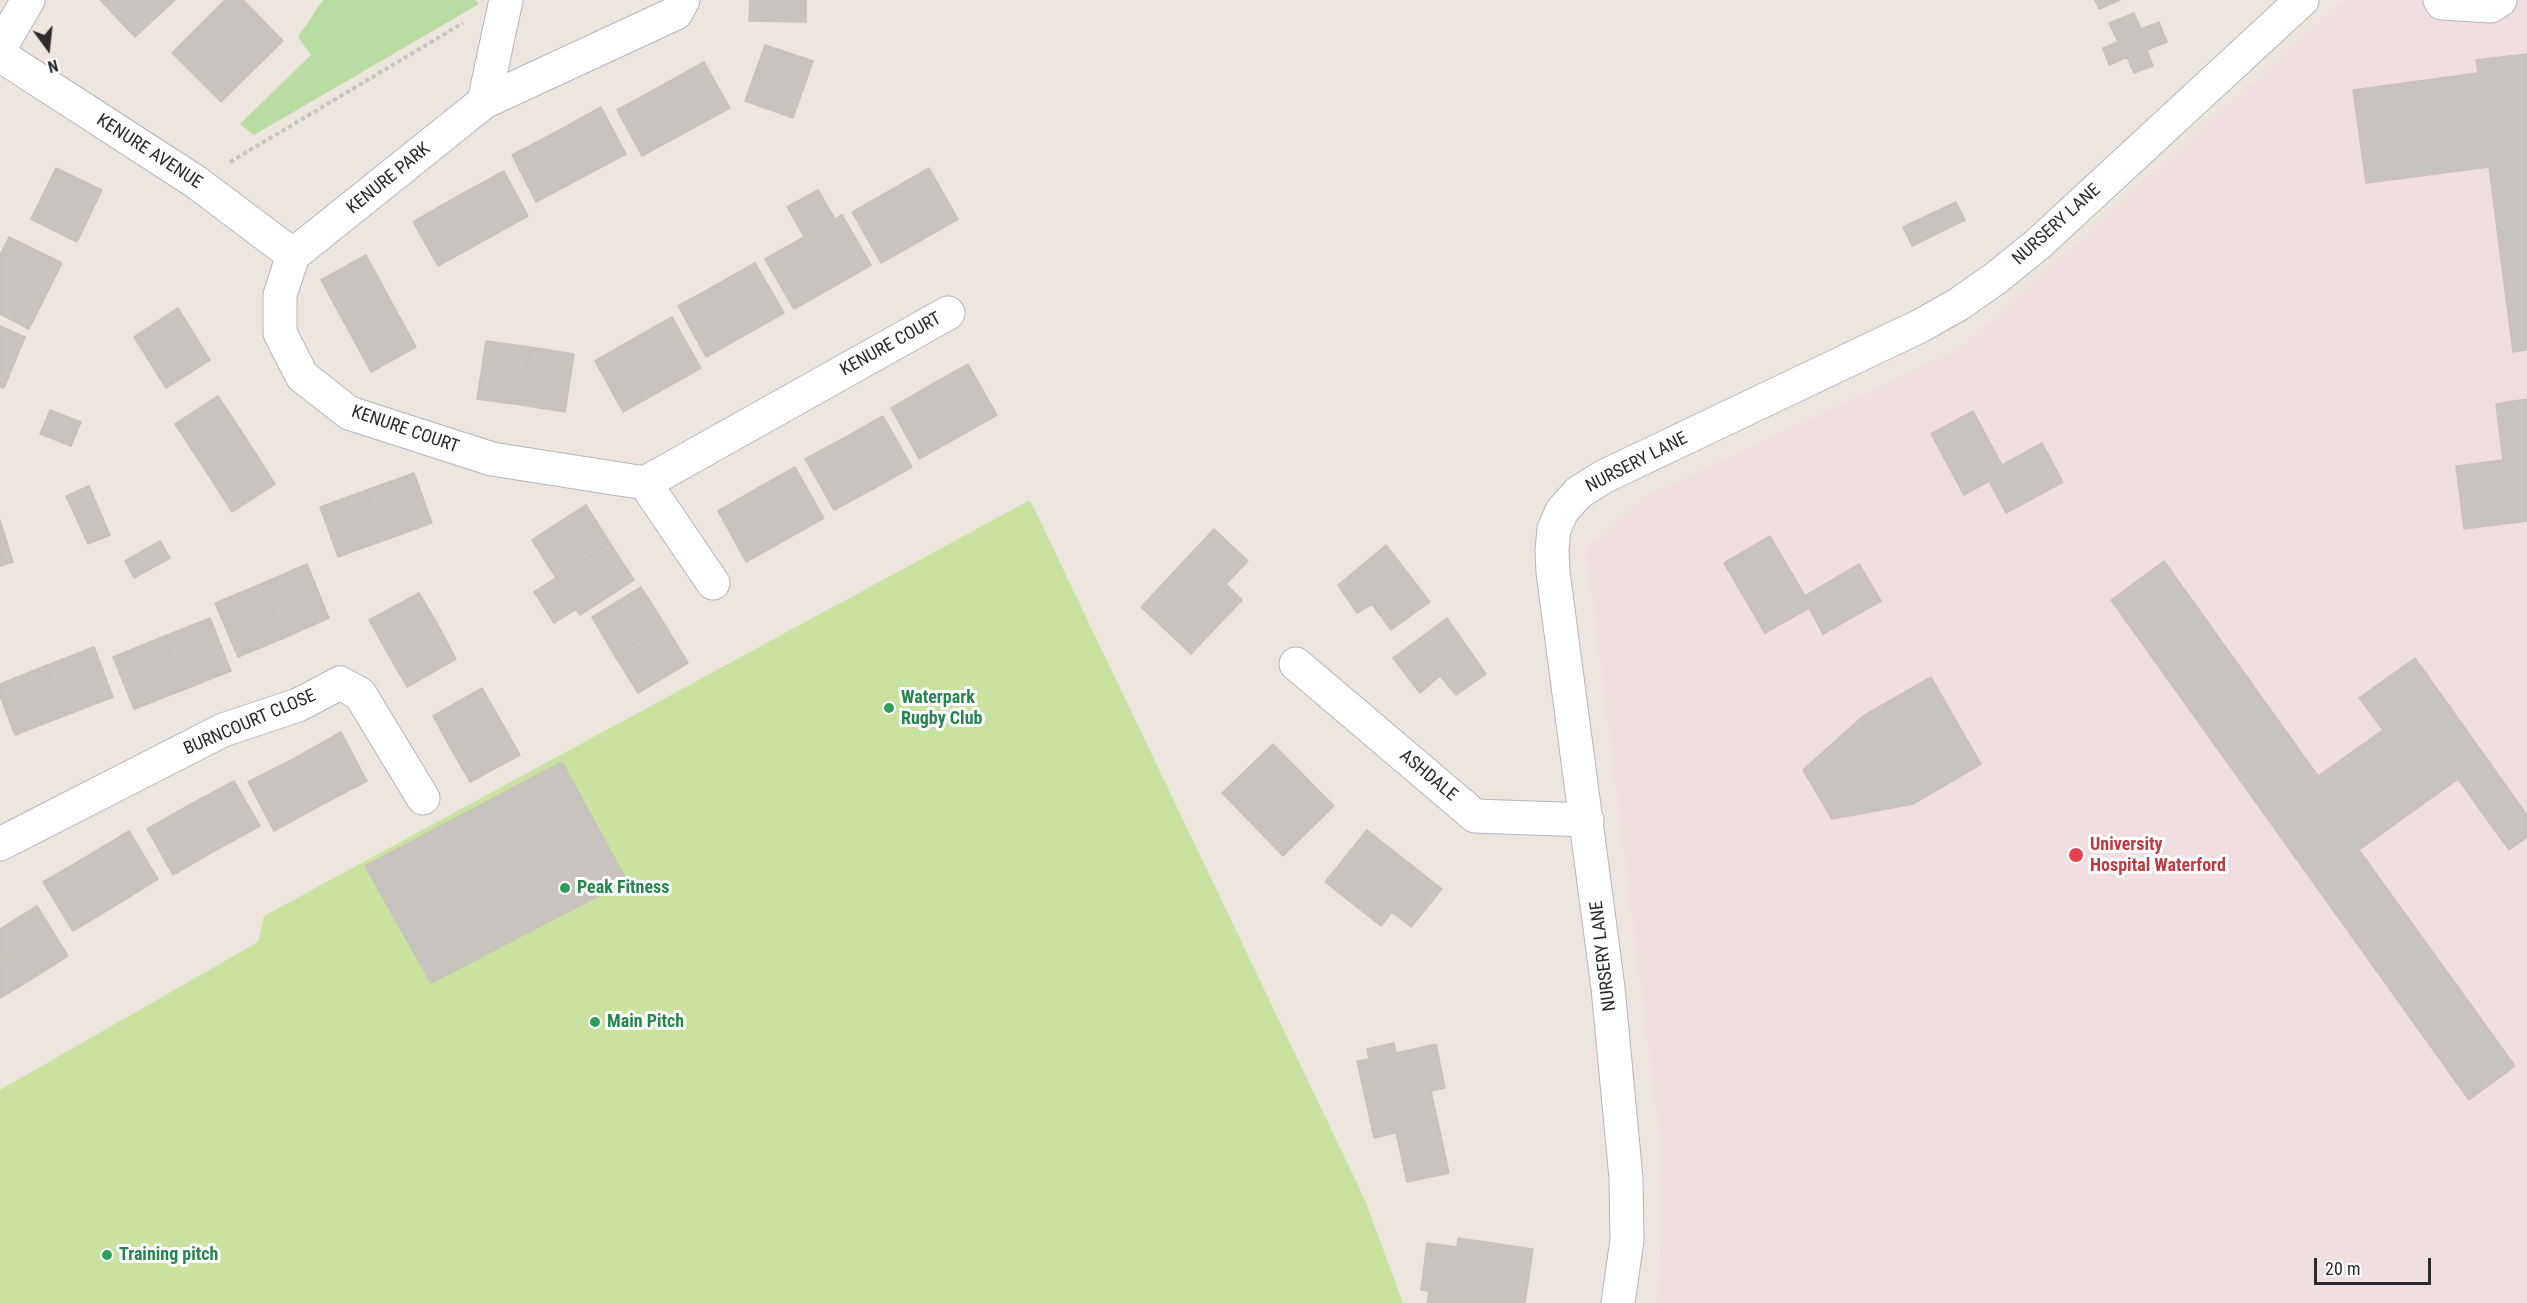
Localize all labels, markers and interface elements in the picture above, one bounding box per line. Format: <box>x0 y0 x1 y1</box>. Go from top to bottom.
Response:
north arrow <box>18 18 78 78</box>
text: N <box>46 55 60 76</box>
street label: KENURE AVENUE <box>92 110 206 194</box>
street label: KENURE PARK <box>343 139 435 219</box>
street label: NURSERY LANE <box>2009 180 2105 270</box>
street label: KENURE COURT <box>837 308 945 382</box>
street label: KENURE COURT <box>349 402 461 458</box>
street label: NURSERY LANE <box>1583 428 1691 498</box>
street label: BURNCOURT CLOSE <box>181 685 319 761</box>
place label: Waterpark Rugby Club <box>901 687 982 730</box>
marker: Waterpark Rugby Club <box>882 701 896 715</box>
street label: ASHDALE <box>1395 746 1461 806</box>
place label: University Hospital Waterford <box>2090 834 2226 876</box>
marker: University Hospital Waterford <box>2067 846 2085 864</box>
place label: Peak Fitness <box>577 877 669 899</box>
marker: Peak Fitness <box>558 881 572 895</box>
street label: NURSERY LANE <box>1587 900 1621 1012</box>
place label: Main Pitch <box>607 1011 684 1033</box>
marker: Main Pitch <box>588 1015 602 1029</box>
place label: Training pitch <box>119 1244 218 1266</box>
scale bar <box>2317 1246 2434 1284</box>
marker: Training pitch <box>100 1248 114 1262</box>
text: 20 m <box>2325 1258 2360 1279</box>

